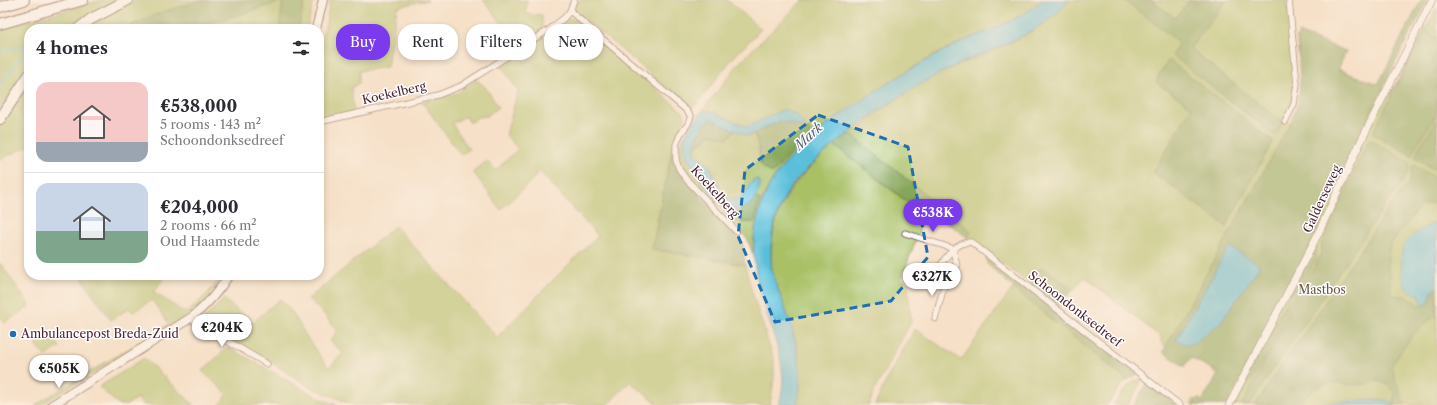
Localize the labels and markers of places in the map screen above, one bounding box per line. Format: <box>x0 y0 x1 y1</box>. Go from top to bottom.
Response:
pin: €538K <box>905 199 961 233</box>
pin: €327K <box>904 263 960 297</box>
pin: €204K <box>194 314 250 348</box>
place label: Ambulancepost Breda-Zuid <box>20 326 180 341</box>
marker: Ambulancepost Breda-Zuid <box>8 329 18 339</box>
pin: €505K <box>31 355 87 389</box>

